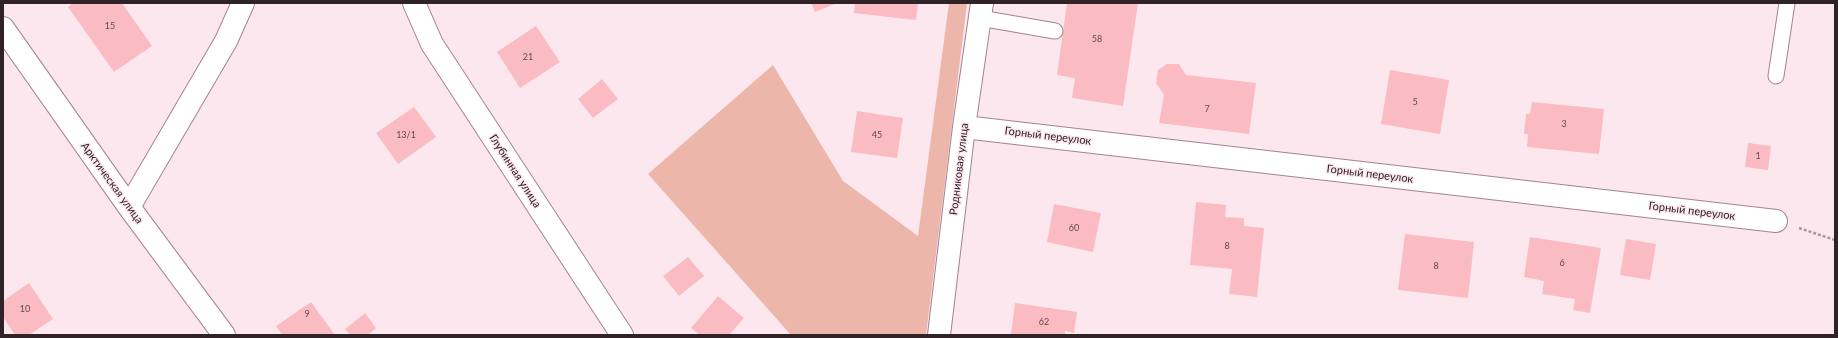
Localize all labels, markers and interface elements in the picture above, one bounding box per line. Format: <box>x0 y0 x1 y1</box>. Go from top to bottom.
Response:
house number: 15 <box>105 21 115 31</box>
house number: 58 <box>1092 34 1102 44</box>
house number: 21 <box>523 52 533 62</box>
house number: 5 <box>1412 97 1418 107</box>
house number: 7 <box>1204 104 1210 114</box>
house number: 3 <box>1561 119 1567 129</box>
street label: Родниковая улица <box>947 122 971 216</box>
street label: Горный переулок <box>1004 124 1092 148</box>
house number: 13/1 <box>396 130 416 140</box>
house number: 45 <box>872 130 882 140</box>
street label: Глубинная улица <box>486 132 544 210</box>
street label: Арктическая улица <box>78 140 146 226</box>
house number: 1 <box>1755 151 1761 161</box>
street label: Горный переулок <box>1326 162 1414 186</box>
street label: Горный переулок <box>1648 199 1736 223</box>
house number: 60 <box>1069 223 1079 233</box>
house number: 8 <box>1224 241 1230 251</box>
house number: 6 <box>1559 258 1565 268</box>
house number: 8 <box>1433 261 1439 271</box>
house number: 10 <box>20 304 30 314</box>
house number: 9 <box>304 309 310 319</box>
house number: 62 <box>1039 317 1049 327</box>

